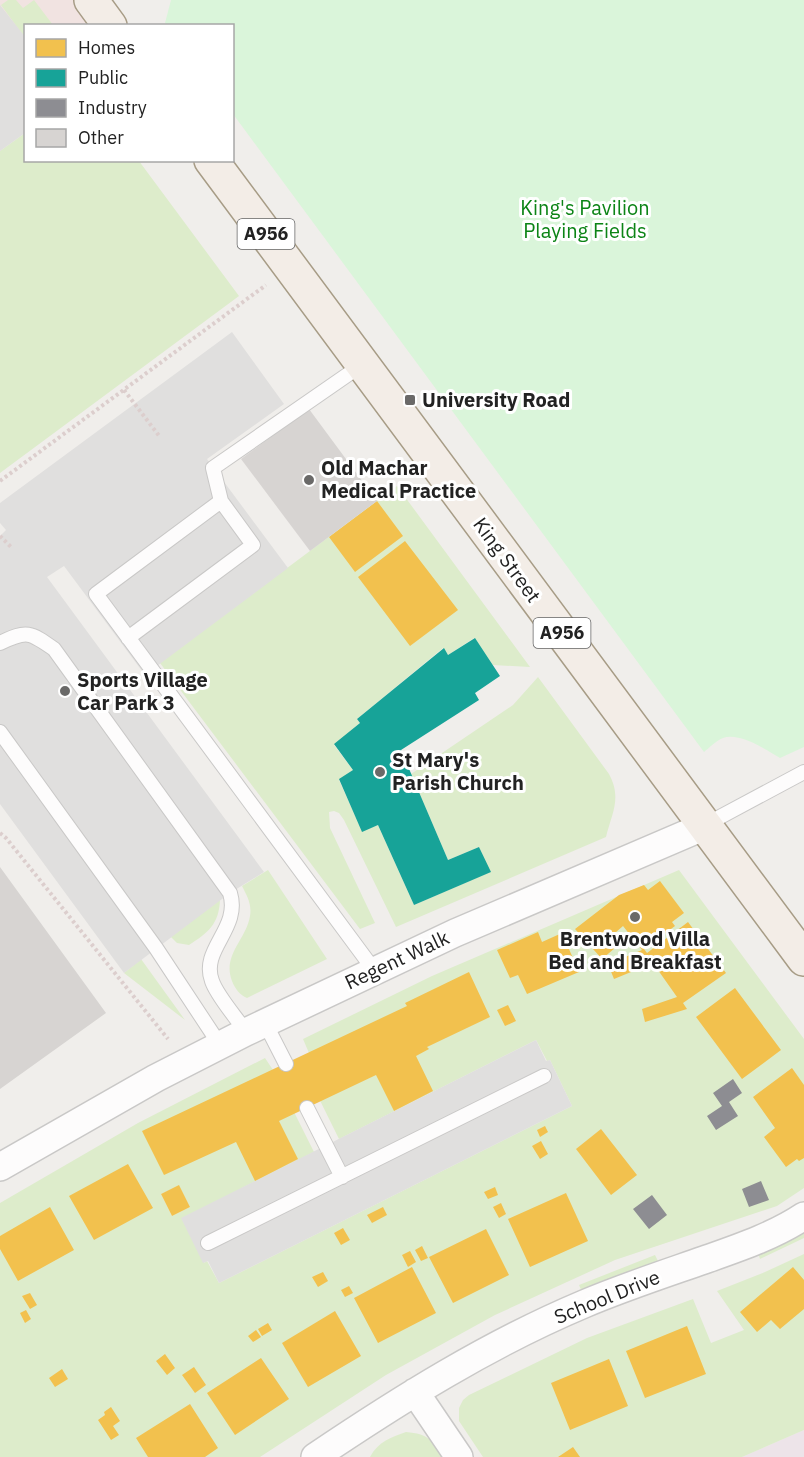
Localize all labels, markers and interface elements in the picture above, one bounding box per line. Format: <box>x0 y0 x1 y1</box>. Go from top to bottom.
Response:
legend <box>24 24 234 162</box>
text: Homes <box>78 36 135 59</box>
text: Public <box>78 66 128 89</box>
text: Industry <box>78 96 147 119</box>
text: Other <box>78 126 124 149</box>
park label: King's Pavilion Playing Fields <box>520 194 650 244</box>
road number: A956 <box>238 219 294 249</box>
place label: University Road <box>422 386 570 413</box>
marker: University Road <box>403 393 417 407</box>
place label: Old Machar Medical Practice <box>321 454 476 504</box>
marker: Old Machar Medical Practice <box>302 473 316 487</box>
street label: King Street <box>467 512 547 608</box>
road number: A956 <box>534 618 590 648</box>
place label: Sports Village Car Park 3 <box>77 666 208 716</box>
marker: Sports Village Car Park 3 <box>58 684 72 698</box>
place label: St Mary's Parish Church <box>392 746 524 796</box>
marker: St Mary's Parish Church <box>373 765 387 779</box>
marker: Brentwood Villa Bed and Breakfast <box>628 910 642 924</box>
street label: Regent Walk <box>340 923 454 996</box>
place label: Brentwood Villa Bed and Breakfast <box>548 925 722 975</box>
street label: School Drive <box>550 1263 664 1330</box>

